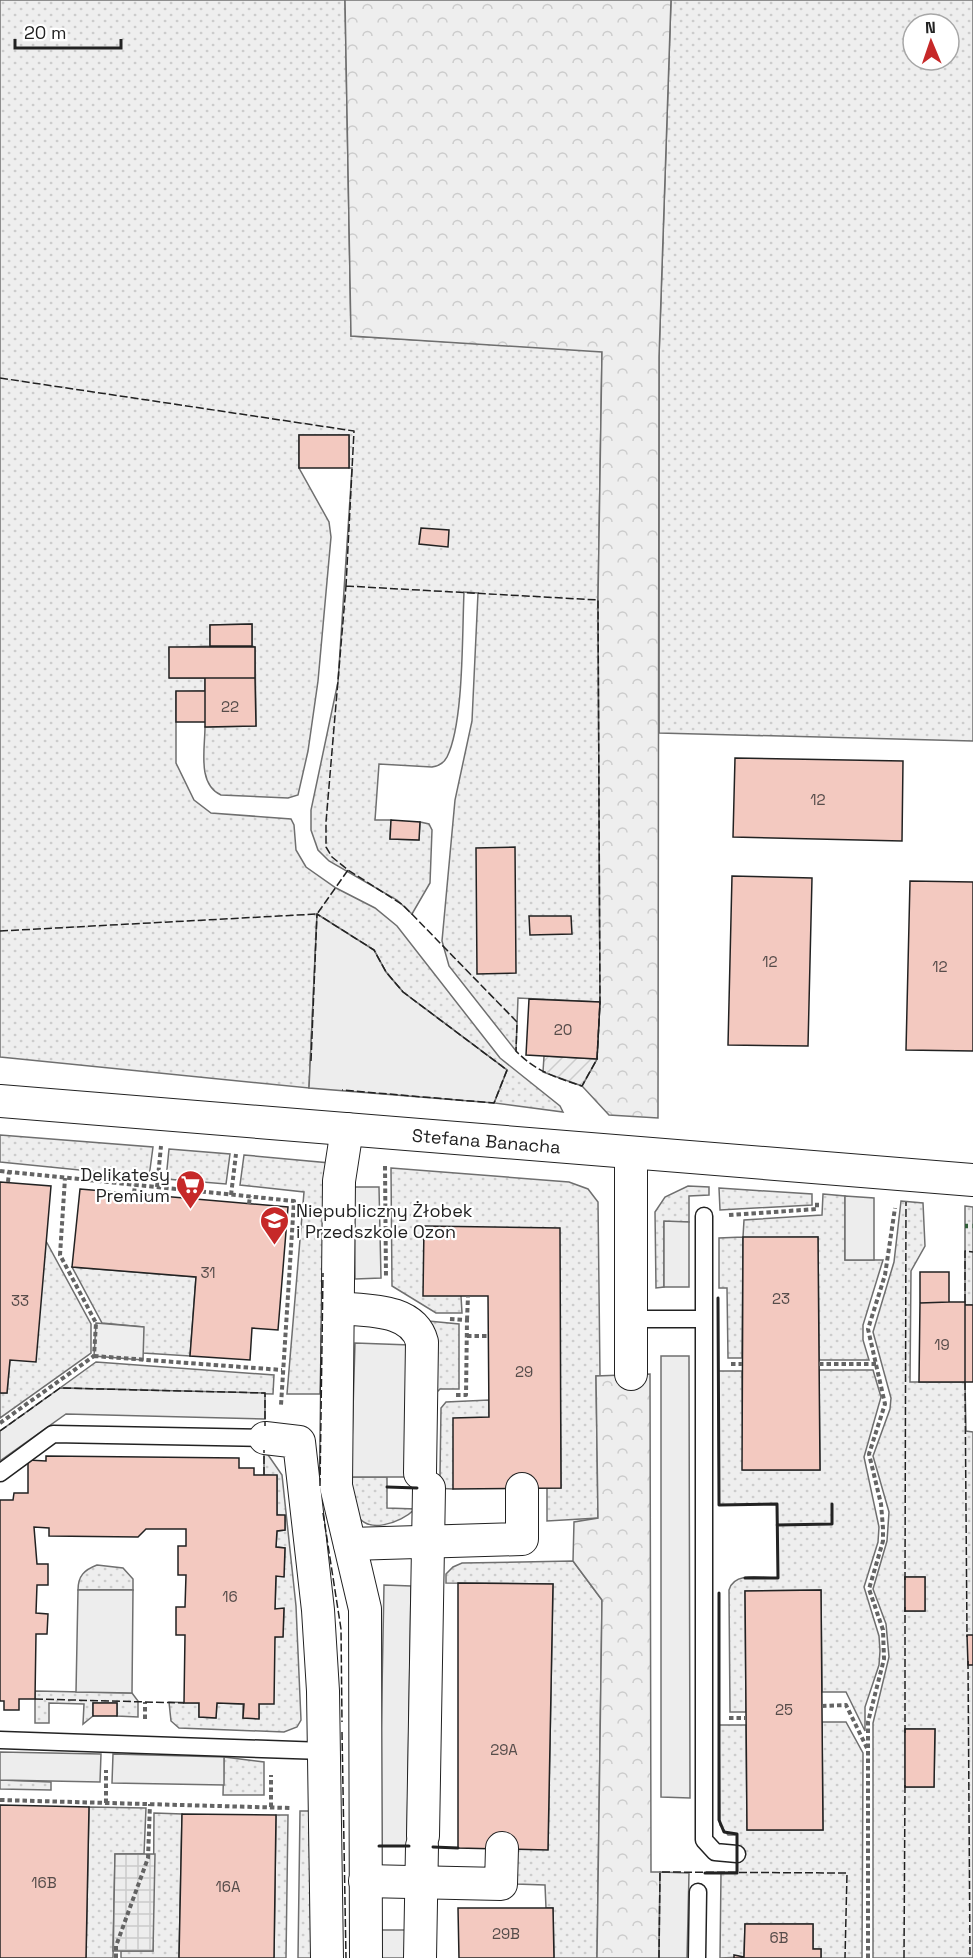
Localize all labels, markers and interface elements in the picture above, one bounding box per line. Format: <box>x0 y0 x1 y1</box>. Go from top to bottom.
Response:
scale bar <box>15 12 122 50</box>
north arrow <box>901 12 961 72</box>
text: N <box>925 17 936 38</box>
text: 20 m <box>24 21 67 44</box>
house number: 22 <box>221 697 239 716</box>
house number: 12 <box>810 790 826 809</box>
house number: 12 <box>762 952 778 971</box>
house number: 12 <box>932 957 948 976</box>
house number: 20 <box>554 1020 572 1039</box>
street label: Stefana Banacha <box>411 1123 562 1158</box>
place label: Delikatesy Premium <box>80 1163 170 1207</box>
supermarket icon: Delikatesy Premium <box>175 1168 207 1210</box>
place label: Niepubliczny Żłobek i Przedszkole Ozon <box>296 1199 473 1243</box>
school or university icon: Niepubliczny Żłobek i Przedszkole Ozon <box>259 1204 291 1246</box>
house number: 31 <box>200 1263 216 1282</box>
house number: 23 <box>772 1289 790 1308</box>
house number: 33 <box>11 1291 29 1310</box>
house number: 19 <box>934 1335 950 1354</box>
house number: 29 <box>515 1362 533 1381</box>
house number: 16 <box>222 1587 238 1606</box>
house number: 25 <box>775 1700 793 1719</box>
house number: 29A <box>490 1740 518 1759</box>
house number: 16B <box>31 1873 57 1892</box>
house number: 16A <box>216 1877 241 1896</box>
house number: 29B <box>492 1924 520 1943</box>
house number: 6B <box>769 1928 789 1947</box>

